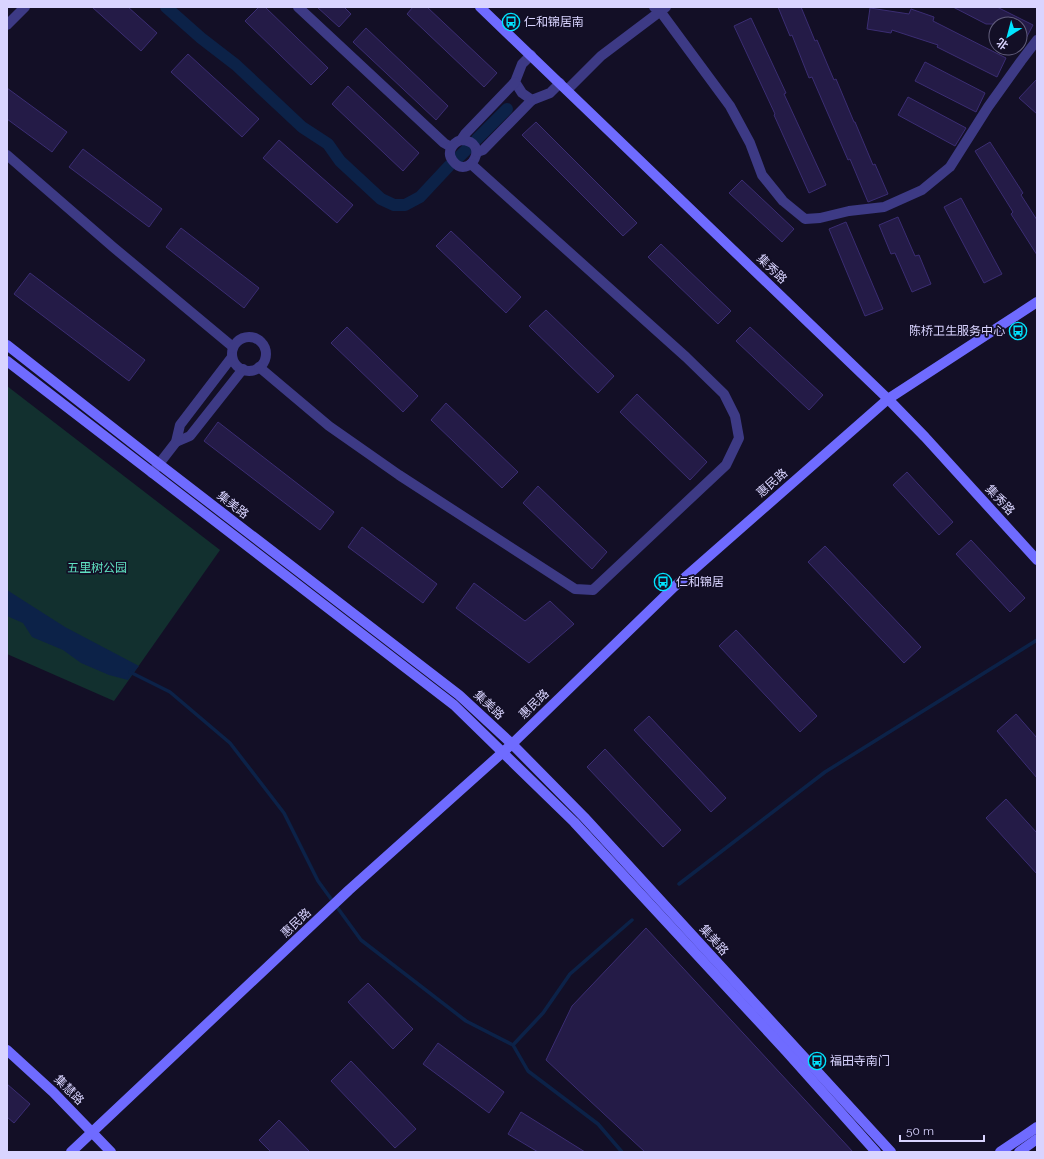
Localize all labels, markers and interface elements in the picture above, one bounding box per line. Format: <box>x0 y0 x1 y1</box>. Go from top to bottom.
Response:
bus stop icon: 仁和锦居南 <box>501 12 521 32</box>
place label: 仁和锦居南 <box>524 15 584 29</box>
north arrow <box>988 16 1028 56</box>
text: 北 <box>994 35 1011 52</box>
street label: 集秀路 <box>754 251 790 287</box>
bus stop icon: 陈桥卫生服务中心 <box>1008 321 1028 341</box>
place label: 陈桥卫生服务中心 <box>909 324 1005 338</box>
street label: 惠民路 <box>754 466 790 500</box>
street label: 集秀路 <box>983 482 1017 518</box>
street label: 集美路 <box>215 488 251 522</box>
park label: 五里树公园 <box>67 561 127 575</box>
bus stop icon: 仁和锦居 <box>653 572 673 592</box>
place label: 仁和锦居 <box>676 575 724 589</box>
street label: 惠民路 <box>516 686 552 722</box>
street label: 集美路 <box>471 688 507 722</box>
street label: 惠民路 <box>278 906 314 940</box>
street label: 集美路 <box>697 922 731 958</box>
bus stop icon: 福田寺南门 <box>807 1051 827 1071</box>
place label: 福田寺南门 <box>830 1054 890 1068</box>
street label: 集慧路 <box>51 1072 87 1108</box>
scale bar <box>900 1117 984 1143</box>
text: 50 m <box>906 1124 934 1138</box>

